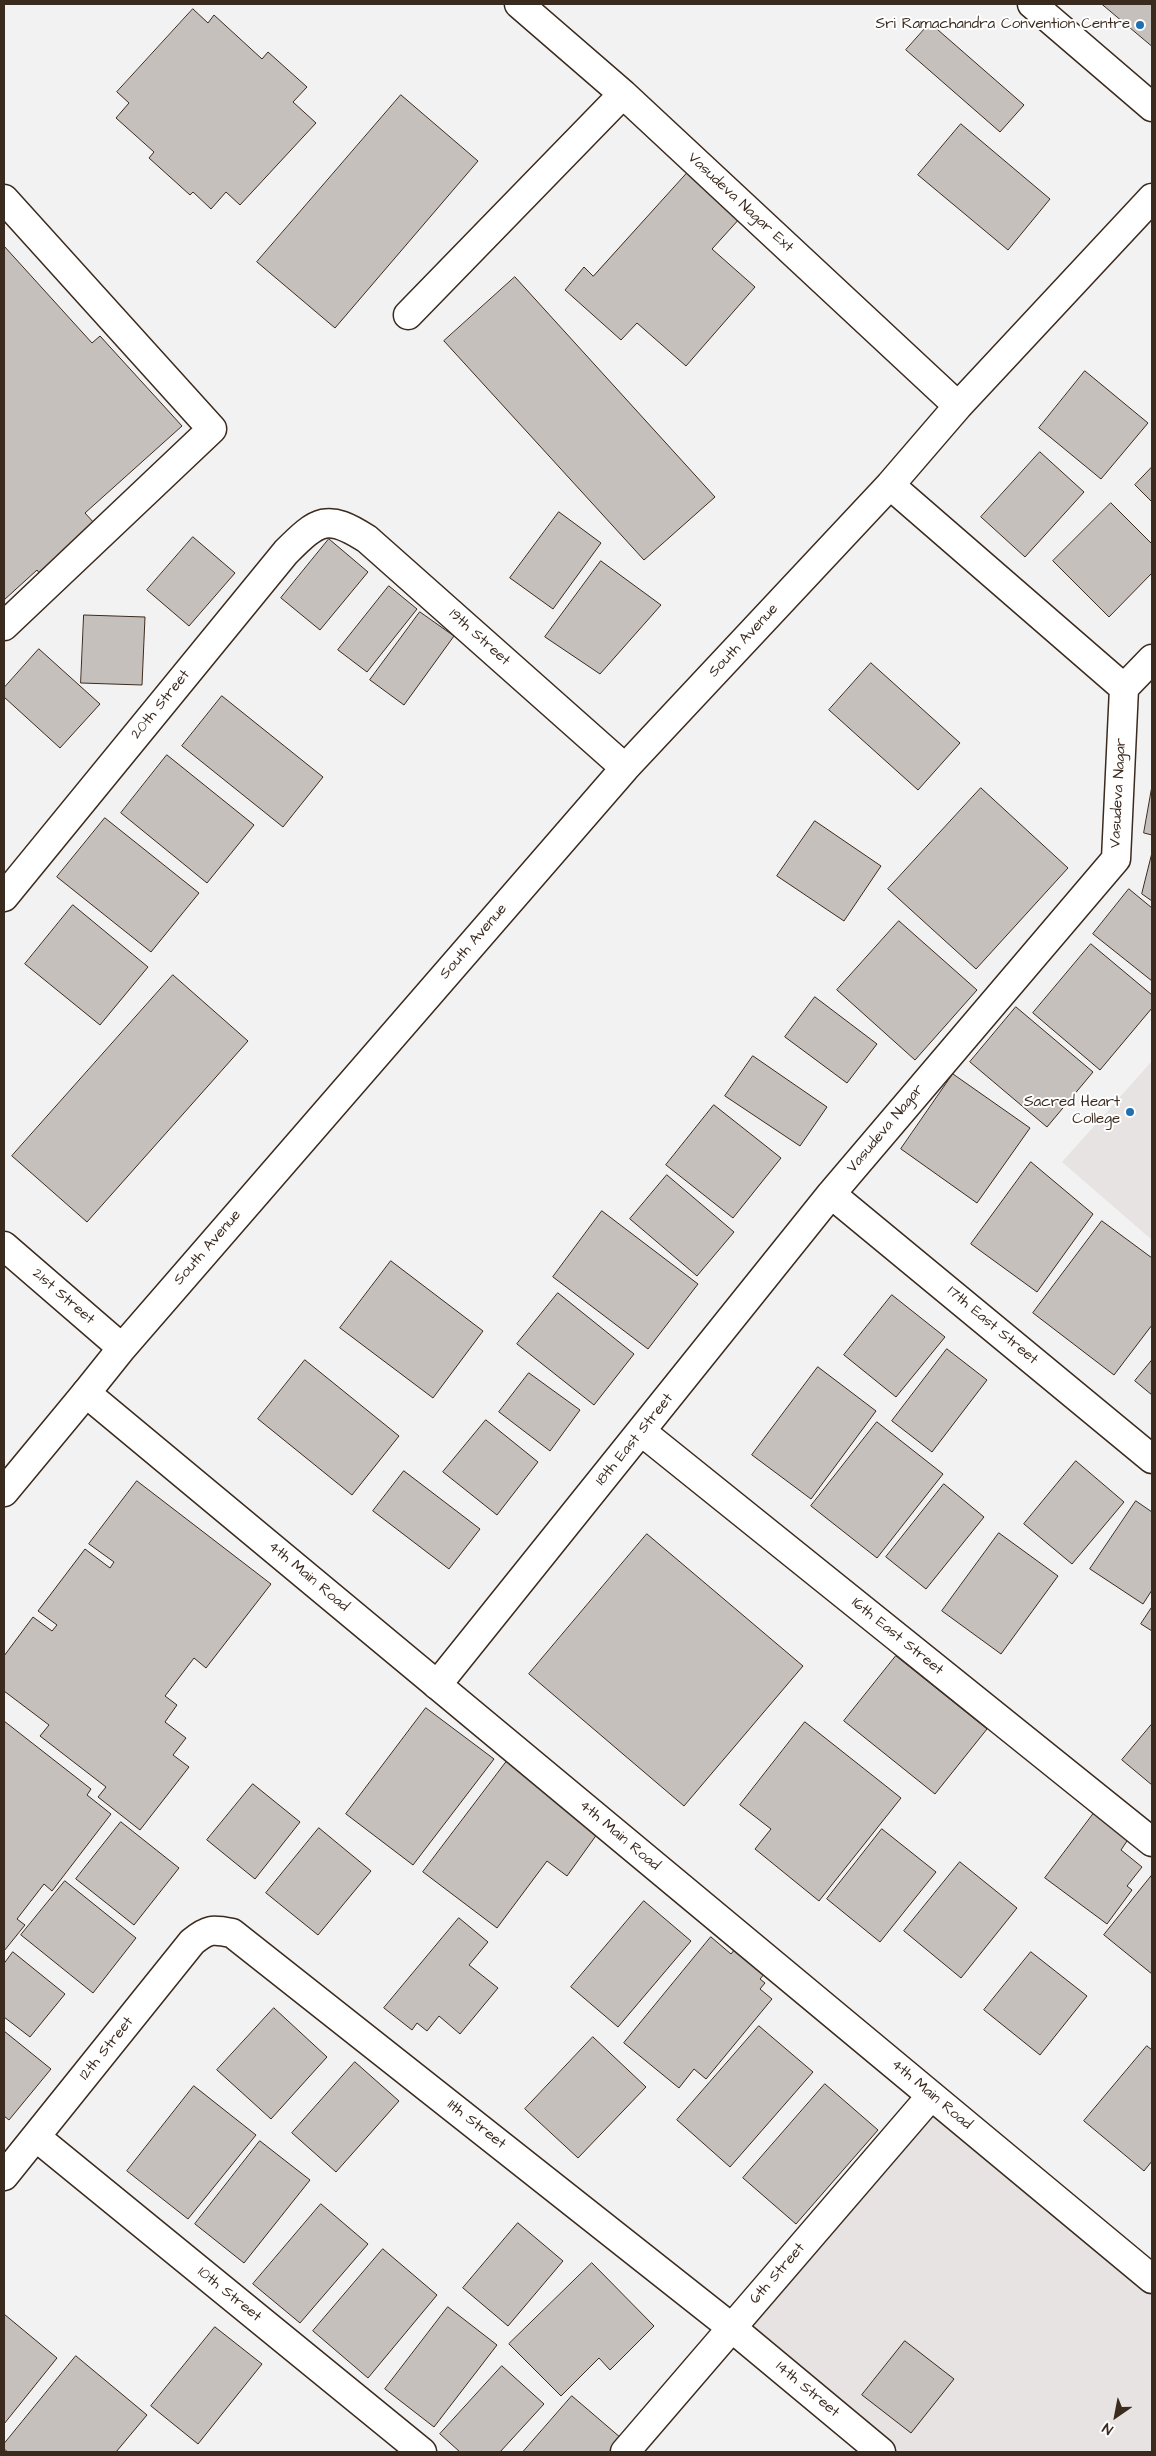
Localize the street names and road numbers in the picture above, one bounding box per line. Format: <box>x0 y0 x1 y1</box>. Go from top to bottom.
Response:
street label: Vasudeva Nagar Ext <box>683 149 797 257</box>
street label: South Avenue <box>705 601 783 681</box>
street label: 19th Street <box>445 606 513 670</box>
street label: 20th Street <box>128 667 194 743</box>
street label: Vasudeva Nagar <box>1107 738 1131 848</box>
street label: South Avenue <box>436 901 512 983</box>
street label: Vasudeva Nagar <box>844 1081 928 1177</box>
street label: South Avenue <box>170 1207 246 1289</box>
street label: 21st Street <box>28 1265 98 1329</box>
street label: 17th East Street <box>943 1283 1041 1369</box>
street label: 18th East Street <box>592 1390 678 1490</box>
street label: 4th Main Road <box>264 1538 352 1616</box>
street label: 16th East Street <box>847 1594 947 1680</box>
street label: 4th Main Road <box>575 1797 663 1875</box>
street label: 12th Street <box>76 2014 138 2084</box>
street label: 4th Main Road <box>887 2056 975 2134</box>
street label: 11th Street <box>443 2096 509 2154</box>
street label: 6th Street <box>747 2240 809 2308</box>
street label: 10th Street <box>193 2264 265 2326</box>
street label: 14th Street <box>771 2358 843 2422</box>

